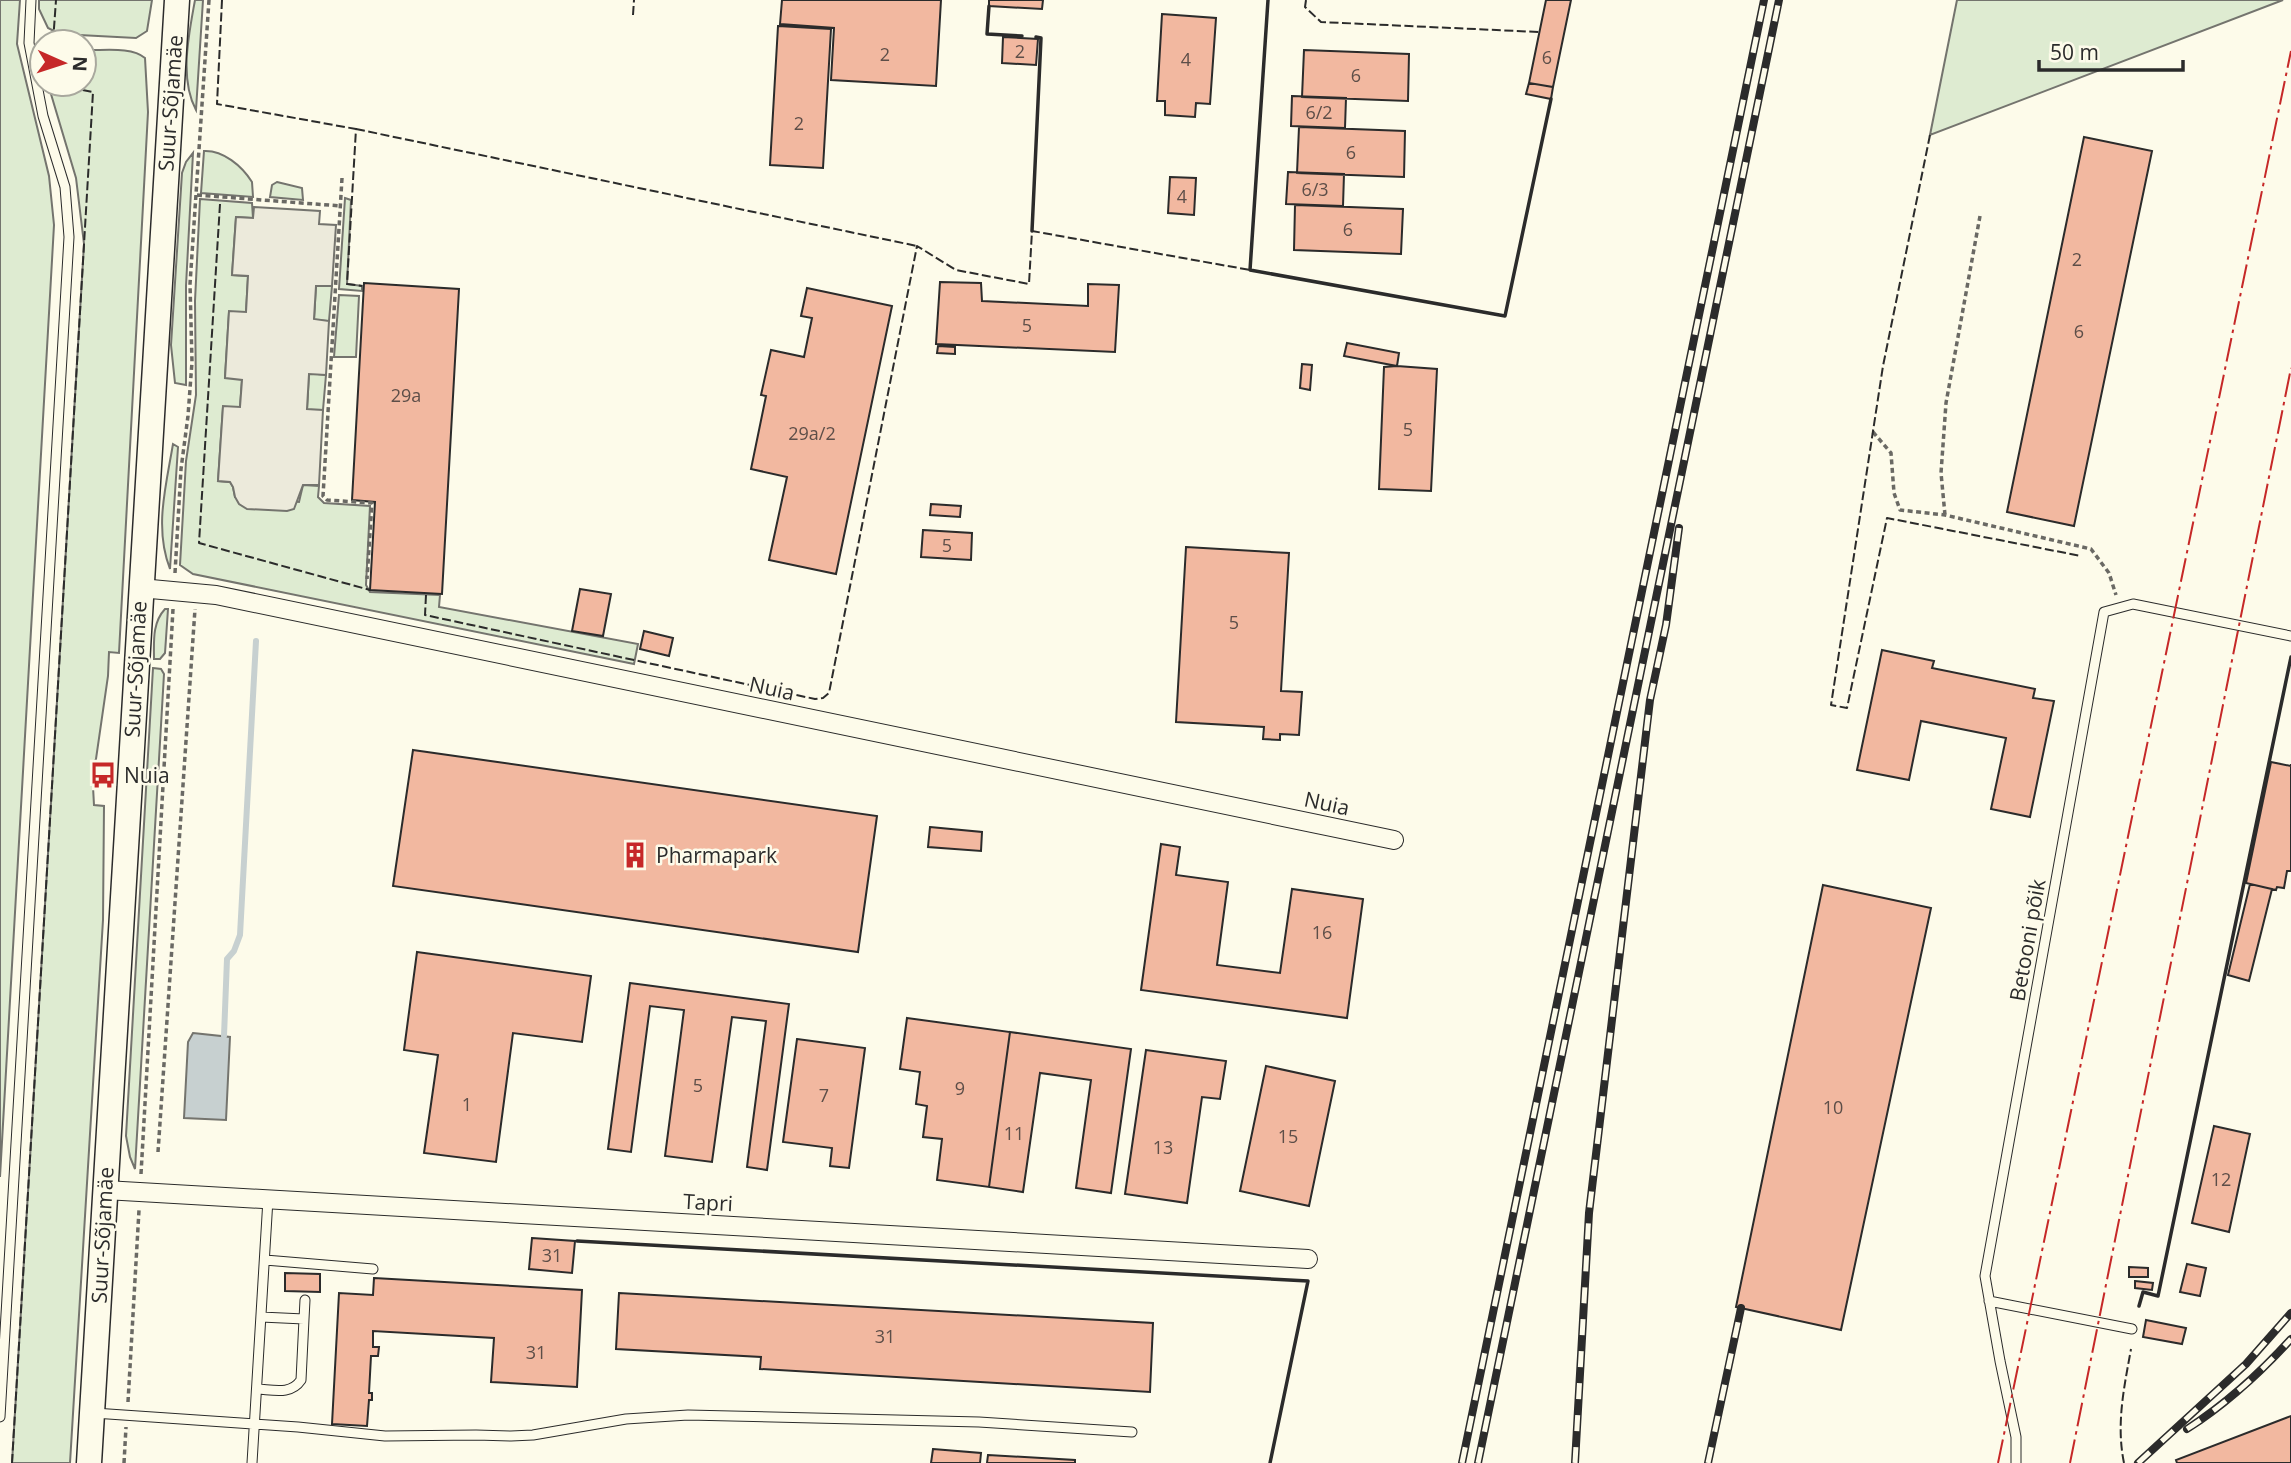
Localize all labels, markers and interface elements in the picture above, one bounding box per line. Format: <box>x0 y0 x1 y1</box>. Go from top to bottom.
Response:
north arrow <box>28 28 98 98</box>
scale bar <box>2039 28 2182 72</box>
street label: Suur-Sõjamäe <box>151 34 189 172</box>
text: 50 m <box>2050 38 2099 66</box>
house number: 2 <box>1015 39 1025 63</box>
house number: 2 <box>880 42 890 66</box>
house number: 6 <box>1542 45 1552 69</box>
house number: 4 <box>1181 47 1191 71</box>
text: N <box>67 55 93 72</box>
house number: 6 <box>1351 63 1361 87</box>
house number: 6/2 <box>1305 100 1333 124</box>
house number: 2 <box>794 111 804 135</box>
house number: 6 <box>1346 140 1356 164</box>
house number: 6/3 <box>1301 177 1329 201</box>
house number: 4 <box>1177 184 1187 208</box>
house number: 6 <box>1343 217 1353 241</box>
house number: 2 <box>2072 247 2082 271</box>
house number: 5 <box>1022 313 1032 337</box>
house number: 6 <box>2074 319 2084 343</box>
house number: 29a <box>391 383 421 407</box>
house number: 5 <box>1403 417 1413 441</box>
house number: 29a/2 <box>788 421 836 445</box>
house number: 5 <box>942 533 952 557</box>
street label: Suur-Sõjamäe <box>117 600 153 738</box>
house number: 5 <box>1229 610 1239 634</box>
street label: Nuia <box>747 670 797 706</box>
bus stop icon: Nuia <box>88 760 118 790</box>
place label: Nuia <box>124 761 170 789</box>
street label: Nuia <box>1302 785 1352 821</box>
building icon: Pharmapark <box>620 840 650 870</box>
place label: Pharmapark <box>656 841 777 869</box>
street label: Betooni põik <box>2002 877 2052 1003</box>
house number: 16 <box>1312 920 1332 944</box>
house number: 5 <box>693 1073 703 1097</box>
house number: 9 <box>955 1076 965 1100</box>
house number: 7 <box>819 1083 829 1107</box>
house number: 1 <box>462 1092 472 1116</box>
house number: 10 <box>1823 1095 1843 1119</box>
house number: 11 <box>1004 1121 1024 1145</box>
house number: 15 <box>1278 1124 1298 1148</box>
house number: 13 <box>1153 1135 1173 1159</box>
street label: Suur-Sõjamäe <box>84 1166 120 1304</box>
house number: 12 <box>2211 1167 2231 1191</box>
street label: Tapri <box>682 1187 734 1217</box>
house number: 31 <box>542 1243 562 1267</box>
house number: 31 <box>875 1324 895 1348</box>
house number: 31 <box>526 1340 546 1364</box>

